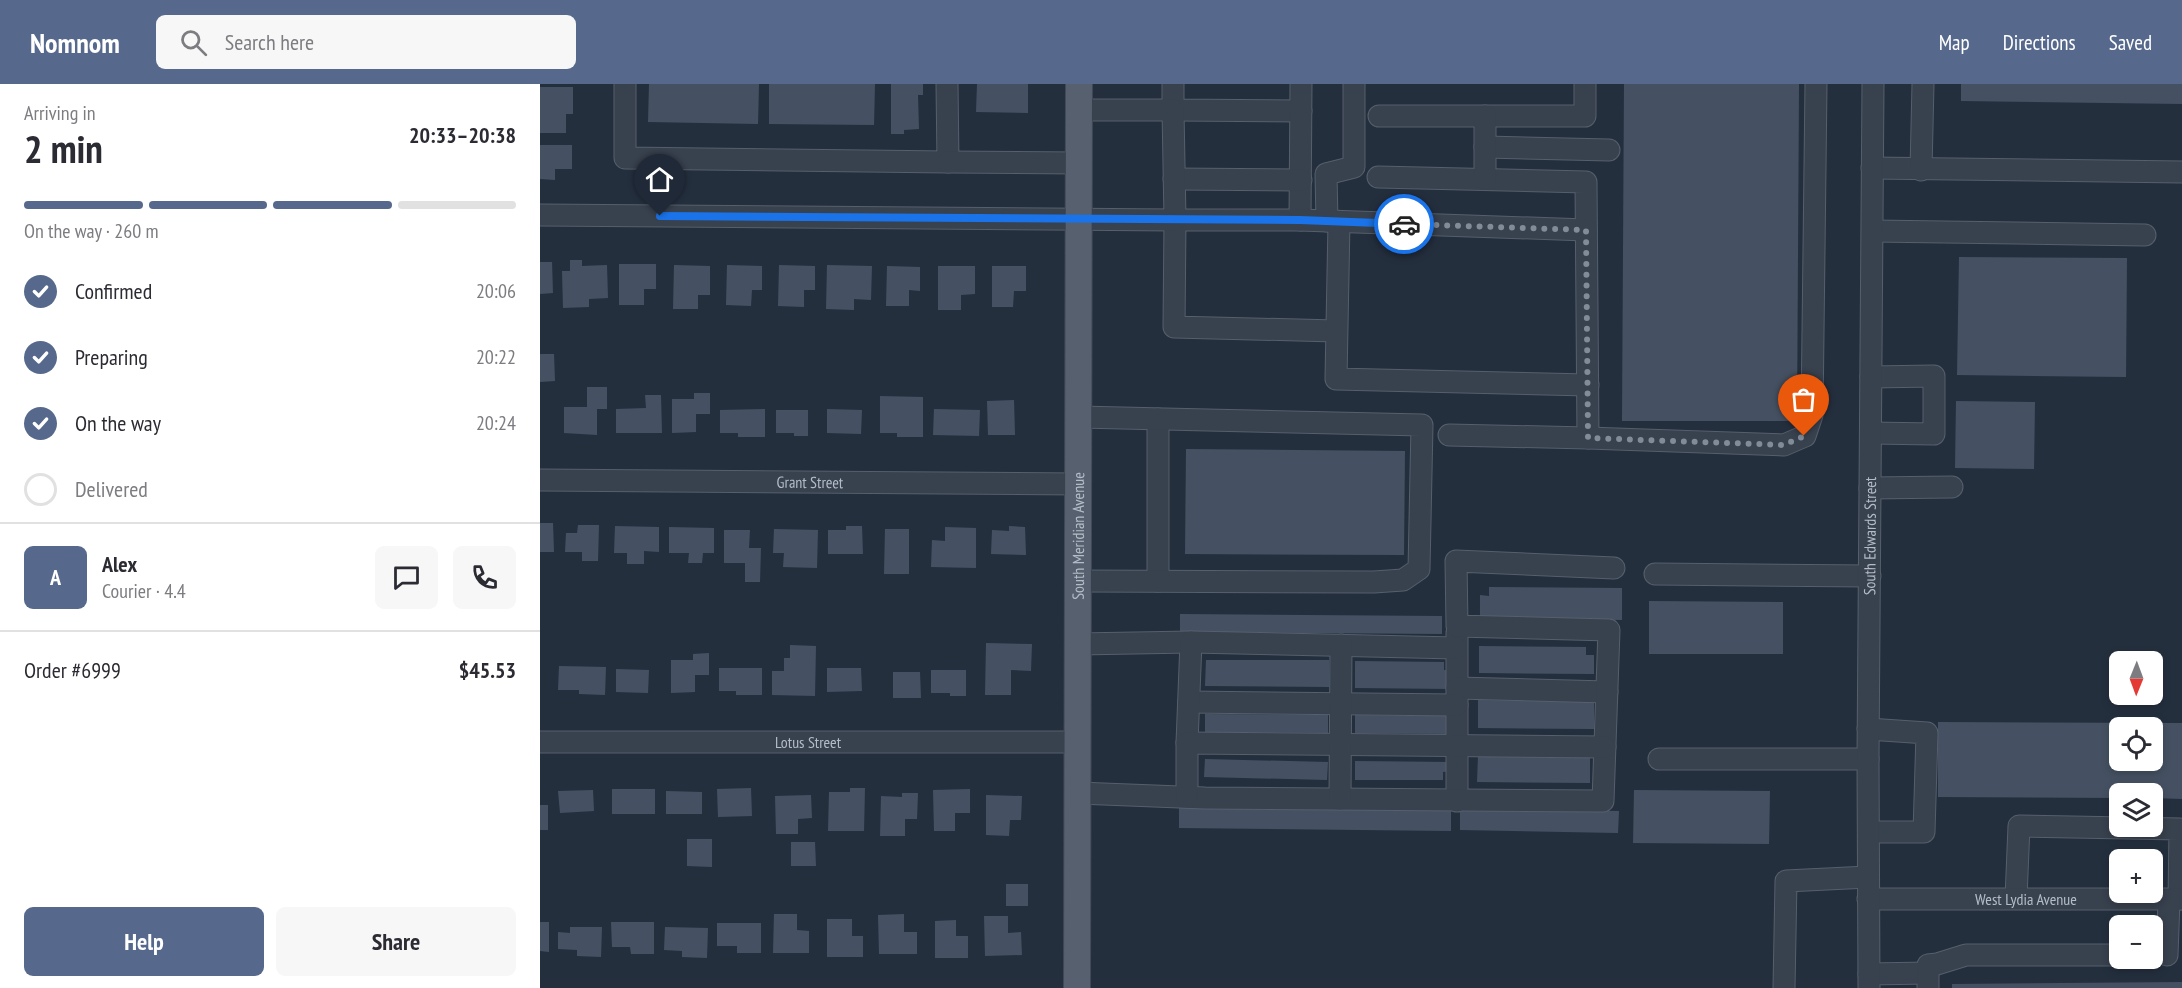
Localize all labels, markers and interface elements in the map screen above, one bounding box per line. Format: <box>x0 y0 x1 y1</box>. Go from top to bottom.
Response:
search box <box>156 15 576 69</box>
text: Nomnom <box>30 24 120 61</box>
icon: search <box>177 26 210 59</box>
text: Search here <box>225 28 314 56</box>
text: Map <box>1939 29 1970 56</box>
text: Directions <box>2003 29 2076 56</box>
text: Saved <box>2109 29 2152 56</box>
text: Arriving in <box>24 100 96 126</box>
text: 20:33–20:38 <box>409 121 516 149</box>
text: 2 min <box>24 123 103 174</box>
pin <box>634 154 685 216</box>
icon: home <box>643 163 676 196</box>
courier <box>1374 194 1434 254</box>
icon: car <box>1388 208 1421 241</box>
text: On the way · 260 m <box>24 218 159 244</box>
icon: check <box>24 275 57 308</box>
text: Confirmed <box>75 277 152 305</box>
text: 20:06 <box>476 278 516 304</box>
icon: check <box>24 341 57 374</box>
text: Preparing <box>75 343 148 371</box>
text: 20:22 <box>476 344 516 370</box>
pin <box>1778 374 1829 436</box>
icon: bag <box>1787 383 1820 416</box>
icon: check <box>24 407 57 440</box>
text: On the way <box>75 409 161 437</box>
text: 20:24 <box>476 410 516 436</box>
street label: Grant Street <box>777 472 844 492</box>
street label: South Meridian Avenue <box>1068 472 1088 600</box>
text: Delivered <box>75 475 148 503</box>
street label: South Edwards Street <box>1859 476 1880 595</box>
button: chat <box>375 546 438 609</box>
button: phone <box>453 546 516 609</box>
text: Alex <box>102 550 137 578</box>
text: A <box>50 563 61 591</box>
text: Courier · 4.4 <box>102 578 186 604</box>
north arrow <box>2109 651 2163 705</box>
map controls <box>2109 651 2163 969</box>
text: Order #6999 <box>24 656 121 684</box>
text: $45.53 <box>459 656 516 684</box>
button: locate <box>2109 717 2163 771</box>
street label: Lotus Street <box>775 732 842 752</box>
button: layers <box>2109 783 2163 837</box>
button: + <box>2109 849 2163 903</box>
street label: West Lydia Avenue <box>1975 889 2077 909</box>
button: Help <box>24 907 264 976</box>
button: Share <box>276 907 516 976</box>
button: − <box>2109 915 2163 969</box>

